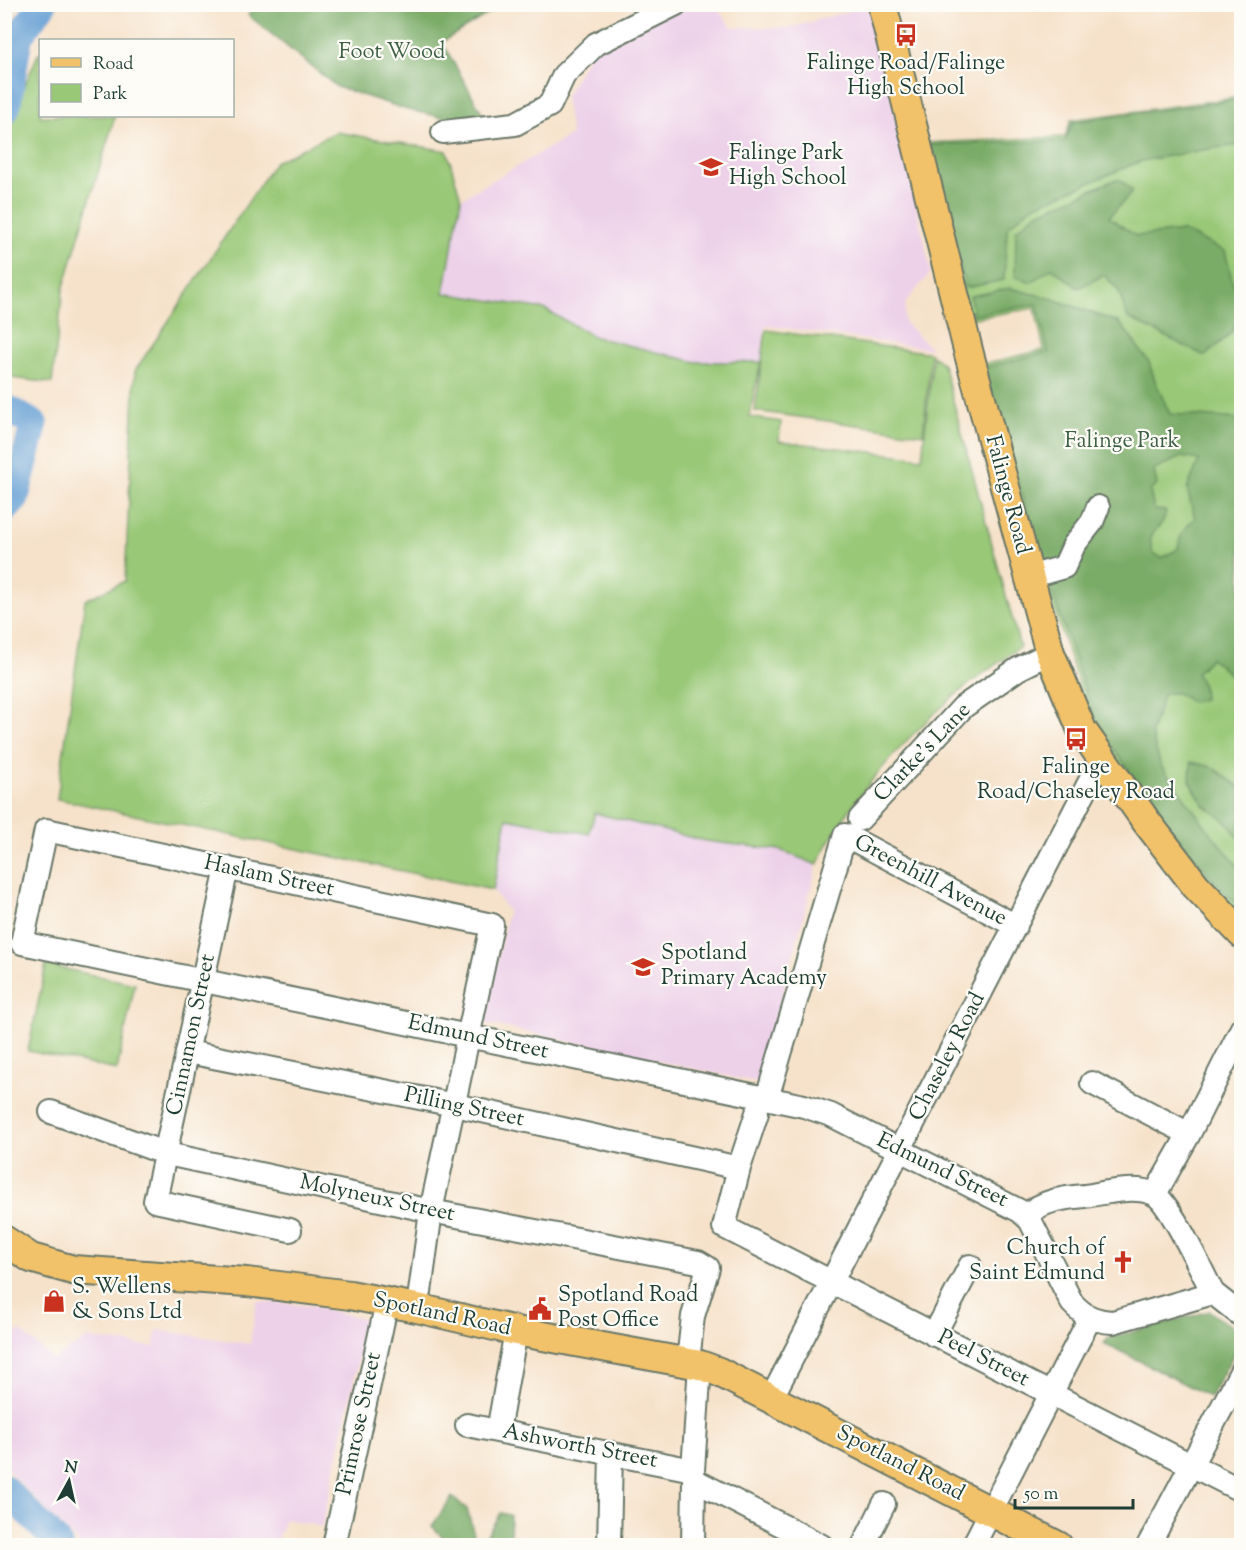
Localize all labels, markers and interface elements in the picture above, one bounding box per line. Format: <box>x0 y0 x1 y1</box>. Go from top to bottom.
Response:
bus stop icon: Falinge Road/Falinge High School <box>893 22 919 48</box>
park label: Foot Wood <box>339 37 445 69</box>
legend <box>39 39 234 117</box>
place label: Falinge Road/Falinge High School <box>807 48 1005 105</box>
text: Road <box>93 52 133 78</box>
text: Park <box>93 82 128 108</box>
place label: Falinge Park High School <box>729 138 847 195</box>
school or university icon: Falinge Park High School <box>698 154 724 180</box>
park label: Falinge Park <box>1065 426 1179 458</box>
street label: Falinge Road <box>976 432 1038 558</box>
street label: Clarke's Lane <box>867 696 979 810</box>
bus stop icon: Falinge Road/Chaseley Road <box>1063 726 1089 752</box>
place label: Falinge Road/Chaseley Road <box>977 752 1175 809</box>
street label: Greenhill Avenue <box>848 827 1012 935</box>
street label: Haslam Street <box>201 848 337 906</box>
place label: Spotland Primary Academy <box>661 938 827 995</box>
street label: Cinnamon Street <box>159 951 225 1119</box>
school or university icon: Spotland Primary Academy <box>630 954 656 980</box>
street label: Chaseley Road <box>902 987 994 1127</box>
street label: Edmund Street <box>405 1007 552 1069</box>
street label: Pilling Street <box>401 1080 527 1136</box>
street label: Edmund Street <box>871 1125 1014 1217</box>
street label: Molyneux Street <box>296 1167 458 1231</box>
place label: Church of Saint Edmund <box>969 1233 1106 1290</box>
church icon: Church of Saint Edmund <box>1110 1249 1136 1275</box>
place label: S. Wellens & Sons Ltd <box>72 1272 182 1329</box>
place label: Spotland Road Post Office <box>558 1280 698 1337</box>
street label: Spotland Road <box>370 1285 514 1345</box>
shop icon: S. Wellens & Sons Ltd <box>41 1288 67 1314</box>
public building icon: Spotland Road Post Office <box>527 1296 553 1322</box>
street label: Peel Street <box>931 1322 1035 1396</box>
street label: Primrose Street <box>329 1349 391 1498</box>
street label: Ashworth Street <box>500 1416 661 1478</box>
street label: Spotland Road <box>830 1418 970 1510</box>
north arrow <box>39 1451 99 1511</box>
text: N <box>63 1456 79 1481</box>
scale bar <box>1015 1472 1134 1510</box>
text: 50 m <box>1023 1482 1059 1508</box>

